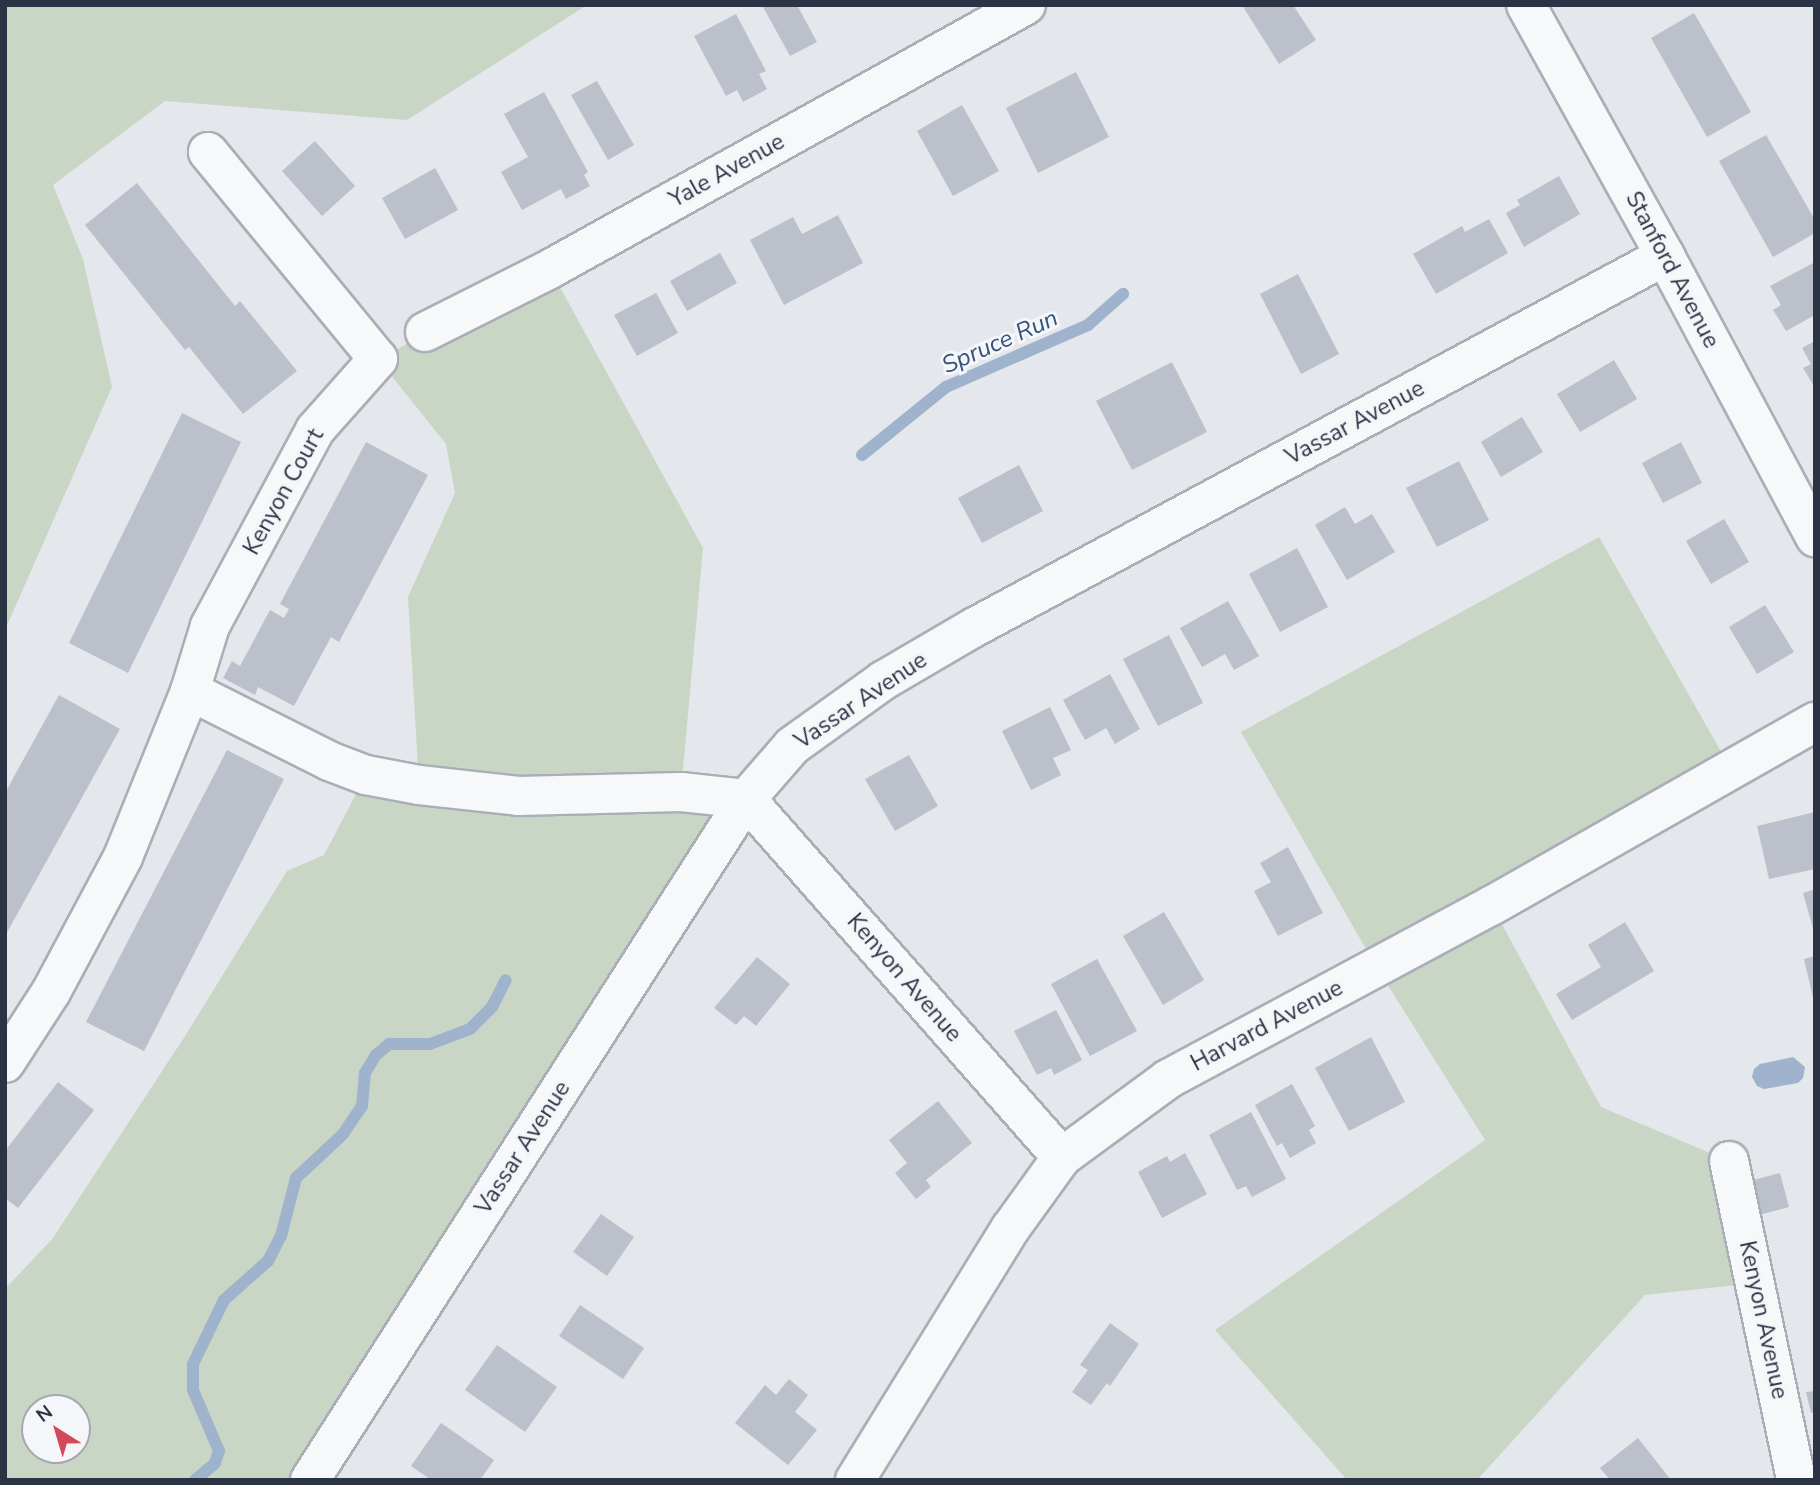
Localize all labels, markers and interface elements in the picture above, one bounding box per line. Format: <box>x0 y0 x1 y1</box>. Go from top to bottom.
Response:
street label: Yale Avenue <box>665 128 789 214</box>
street label: Stanford Avenue <box>1619 187 1725 353</box>
water label: Spruce Run <box>938 304 1062 380</box>
street label: Vassar Avenue <box>1281 375 1429 471</box>
street label: Kenyon Court <box>238 424 330 560</box>
street label: Vassar Avenue <box>790 647 932 755</box>
street label: Kenyon Avenue <box>841 908 967 1048</box>
street label: Harvard Avenue <box>1186 974 1348 1078</box>
street label: Vassar Avenue <box>470 1076 576 1220</box>
street label: Kenyon Avenue <box>1733 1238 1793 1402</box>
north arrow <box>21 1394 91 1464</box>
text: N <box>31 1399 58 1428</box>

